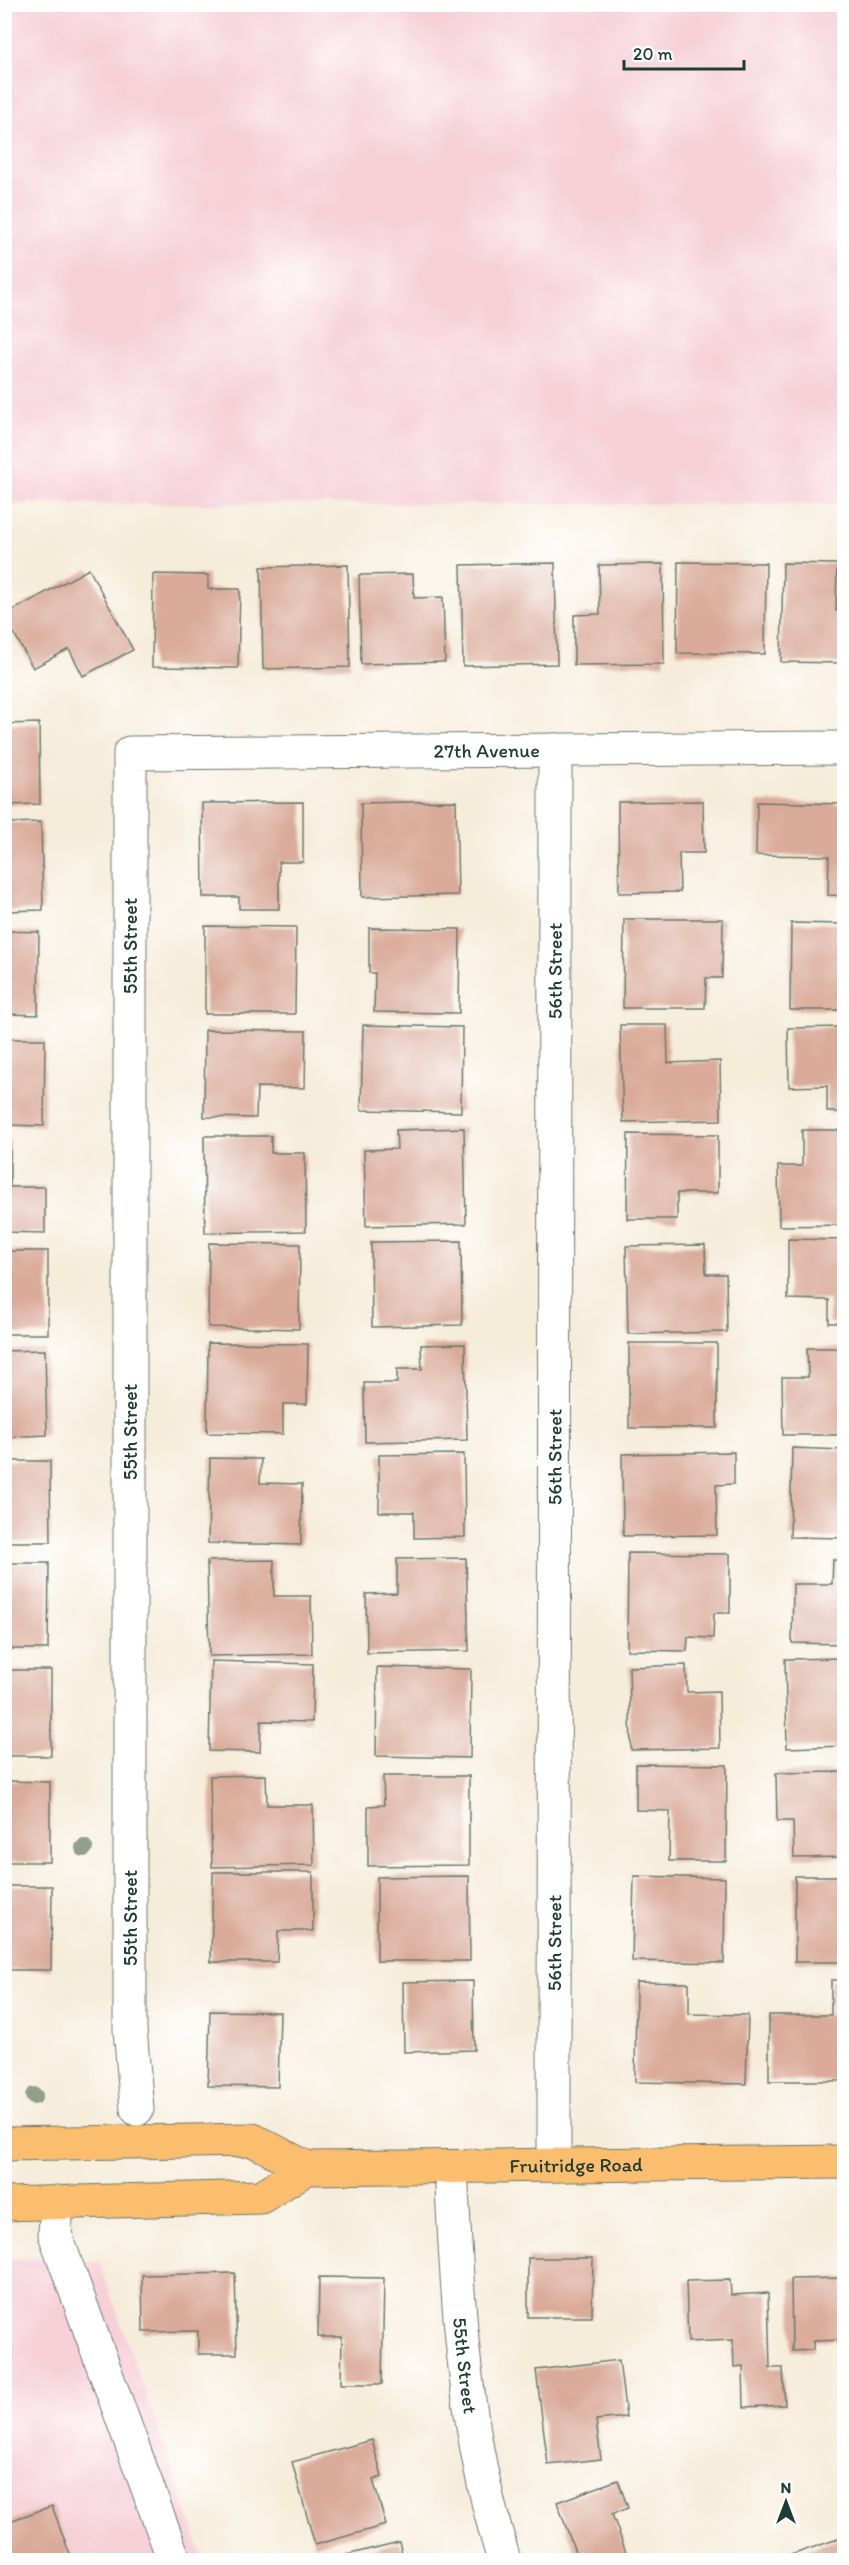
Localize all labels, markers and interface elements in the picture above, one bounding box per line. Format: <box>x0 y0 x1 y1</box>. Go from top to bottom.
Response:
scale bar <box>624 33 744 71</box>
text: 20 m <box>633 43 673 65</box>
street label: 27th Avenue <box>433 738 540 763</box>
street label: 55th Street <box>118 897 142 994</box>
street label: 56th Street <box>543 922 567 1019</box>
street label: 55th Street <box>118 1383 142 1480</box>
street label: 56th Street <box>542 1408 567 1505</box>
street label: 55th Street <box>118 1869 142 1966</box>
street label: 56th Street <box>542 1894 566 1991</box>
street label: Fruitridge Road <box>509 2152 643 2178</box>
street label: 55th Street <box>448 2316 483 2416</box>
north arrow <box>756 2472 816 2532</box>
text: N <box>781 2478 791 2497</box>

